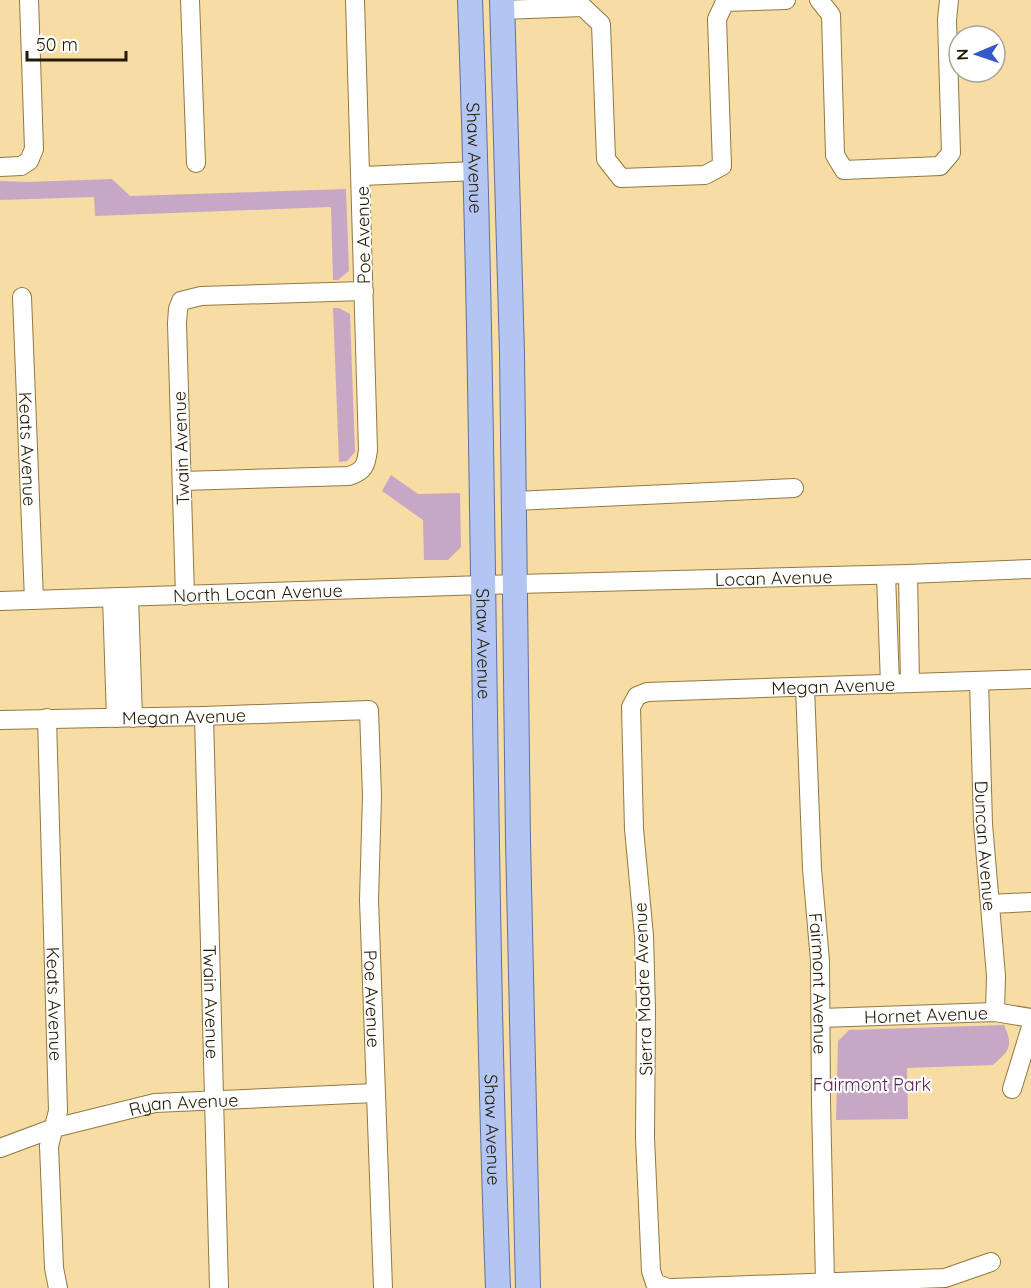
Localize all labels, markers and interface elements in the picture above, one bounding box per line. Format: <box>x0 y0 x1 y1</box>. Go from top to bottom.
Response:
scale bar <box>27 24 126 62</box>
north arrow <box>947 24 1007 84</box>
text: 50 m <box>36 33 78 56</box>
text: N <box>952 48 972 61</box>
street label: Shaw Avenue <box>462 102 488 214</box>
street label: Poe Avenue <box>351 186 375 284</box>
street label: Keats Avenue <box>14 391 42 506</box>
street label: Twain Avenue <box>168 391 194 505</box>
street label: Locan Avenue <box>715 564 833 590</box>
street label: North Locan Avenue <box>173 578 343 607</box>
street label: Shaw Avenue <box>472 588 496 700</box>
street label: Megan Avenue <box>771 672 896 699</box>
street label: Megan Avenue <box>122 703 246 729</box>
street label: Duncan Avenue <box>970 780 1002 912</box>
street label: Sierra Madre Avenue <box>628 902 658 1076</box>
street label: Fairmont Avenue <box>804 912 832 1055</box>
street label: Twain Avenue <box>199 945 224 1059</box>
street label: Keats Avenue <box>42 946 68 1061</box>
street label: Poe Avenue <box>359 949 386 1048</box>
street label: Hornet Avenue <box>864 1001 988 1028</box>
park label: Fairmont Park <box>813 1073 931 1096</box>
street label: Shaw Avenue <box>480 1074 506 1186</box>
street label: Ryan Avenue <box>126 1088 239 1121</box>

